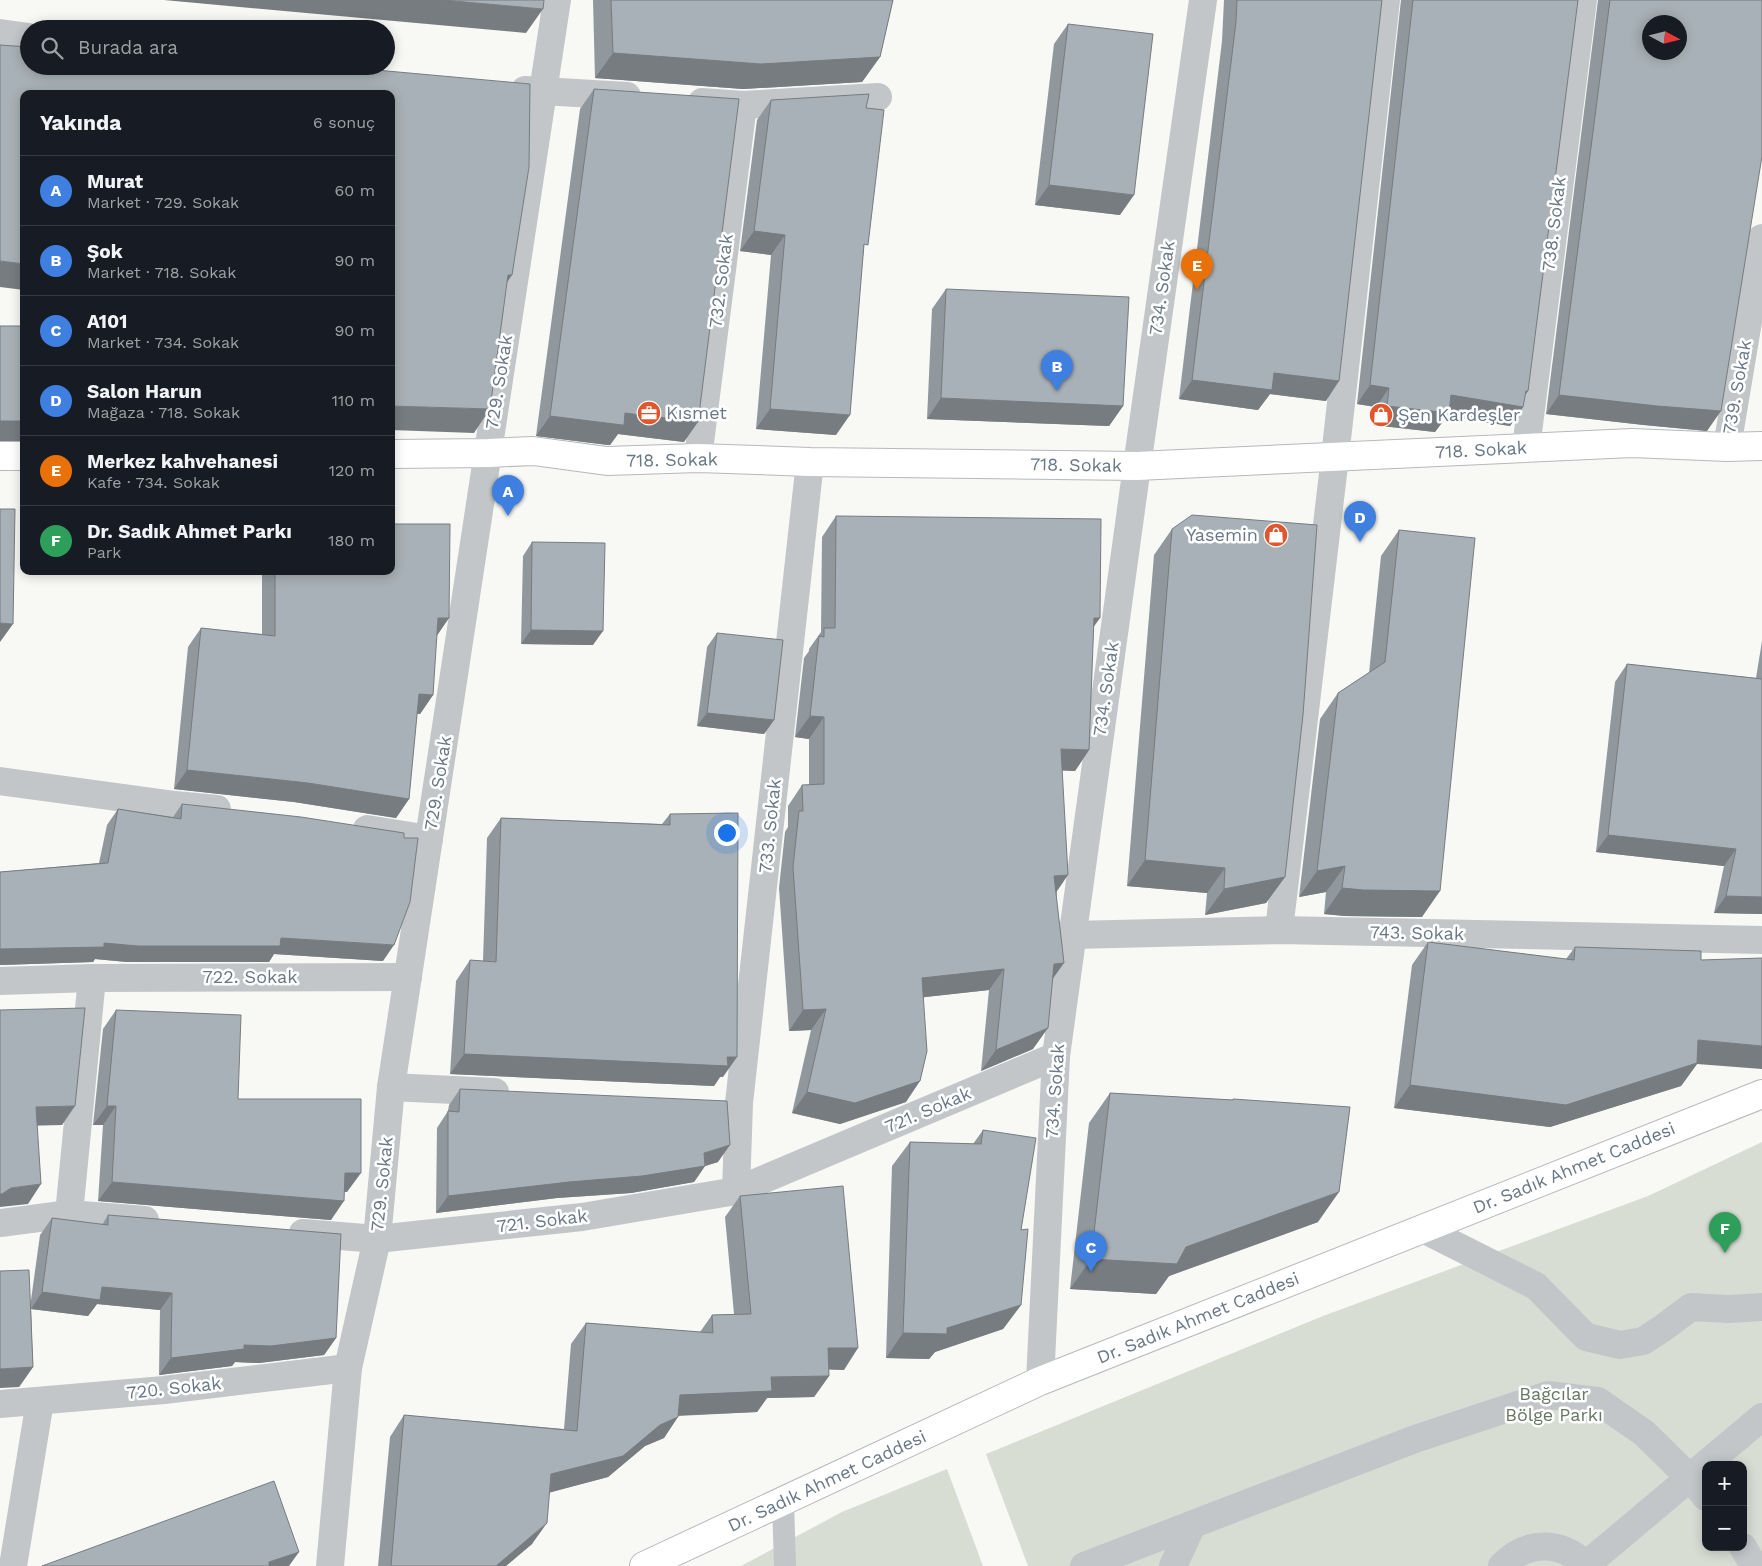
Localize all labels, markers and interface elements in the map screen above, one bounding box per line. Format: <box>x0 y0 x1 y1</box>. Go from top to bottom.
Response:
north arrow <box>1642 15 1687 60</box>
search box <box>20 20 395 75</box>
icon: search <box>38 34 66 62</box>
text: Burada ara <box>78 36 178 59</box>
text: Yakında <box>40 110 121 135</box>
text: 6 sonuç <box>313 113 375 132</box>
text: Murat <box>87 170 143 193</box>
street label: 738. Sokak <box>1537 175 1570 273</box>
text: A <box>51 181 61 200</box>
text: 60 m <box>335 181 375 200</box>
text: Market · 729. Sokak <box>87 193 239 212</box>
street label: 732. Sokak <box>704 233 737 329</box>
street label: 734. Sokak <box>1144 239 1179 336</box>
text: Şok <box>87 240 122 263</box>
pin: E <box>1181 249 1213 290</box>
text: B <box>51 251 61 270</box>
text: 90 m <box>334 251 375 270</box>
text: Market · 718. Sokak <box>87 263 236 282</box>
text: A101 <box>87 310 127 333</box>
text: C <box>51 321 61 340</box>
text: 90 m <box>334 321 375 340</box>
text: Market · 734. Sokak <box>87 333 239 352</box>
street label: 729. Sokak <box>481 333 516 431</box>
street label: 739. Sokak <box>1718 338 1755 436</box>
pin: B <box>1041 350 1073 391</box>
text: Salon Harun <box>87 380 202 403</box>
text: D <box>50 391 62 410</box>
text: 110 m <box>332 391 375 410</box>
office icon: Kısmet <box>636 400 662 426</box>
place label: Kısmet <box>666 402 727 423</box>
shop icon: Şen Kardeşler <box>1368 402 1394 428</box>
text: Mağaza · 718. Sokak <box>87 403 240 422</box>
place label: Şen Kardeşler <box>1398 404 1520 425</box>
street label: 718. Sokak <box>1435 437 1527 462</box>
street label: 718. Sokak <box>626 448 718 471</box>
text: Merkez kahvehanesi <box>87 450 278 473</box>
street label: 718. Sokak <box>1030 453 1122 476</box>
text: E <box>51 461 61 480</box>
text: 120 m <box>329 461 375 480</box>
text: Kafe · 734. Sokak <box>87 473 220 492</box>
pin: A <box>492 475 524 516</box>
pin: D <box>1344 501 1376 542</box>
text: Dr. Sadık Ahmet Parkı <box>87 520 292 543</box>
shop icon: Yasemin <box>1263 522 1289 548</box>
place label: Yasemin <box>1186 524 1258 545</box>
text: F <box>51 531 61 550</box>
text: 180 m <box>328 531 375 550</box>
text: Park <box>87 543 121 562</box>
street label: 734. Sokak <box>1088 640 1123 737</box>
street label: 729. Sokak <box>420 734 455 832</box>
street label: 733. Sokak <box>754 778 785 874</box>
your location <box>714 820 740 846</box>
street label: 743. Sokak <box>1370 921 1464 944</box>
street label: 722. Sokak <box>203 966 297 987</box>
street label: 734. Sokak <box>1041 1043 1068 1139</box>
street label: 721. Sokak <box>882 1082 974 1137</box>
street label: Dr. Sadık Ahmet Caddesi <box>1470 1117 1678 1218</box>
street label: 729. Sokak <box>366 1136 397 1232</box>
street label: 721. Sokak <box>495 1205 589 1236</box>
pin: F <box>1709 1212 1741 1253</box>
pin: C <box>1075 1231 1107 1272</box>
street label: Dr. Sadık Ahmet Caddesi <box>1094 1267 1302 1368</box>
street label: 720. Sokak <box>126 1372 222 1403</box>
park label: Bağcılar Bölge Parkı <box>1505 1383 1603 1425</box>
street label: Dr. Sadık Ahmet Caddesi <box>724 1425 929 1536</box>
map controls <box>1702 1461 1747 1551</box>
button: + <box>1702 1461 1747 1506</box>
button: − <box>1702 1506 1747 1551</box>

